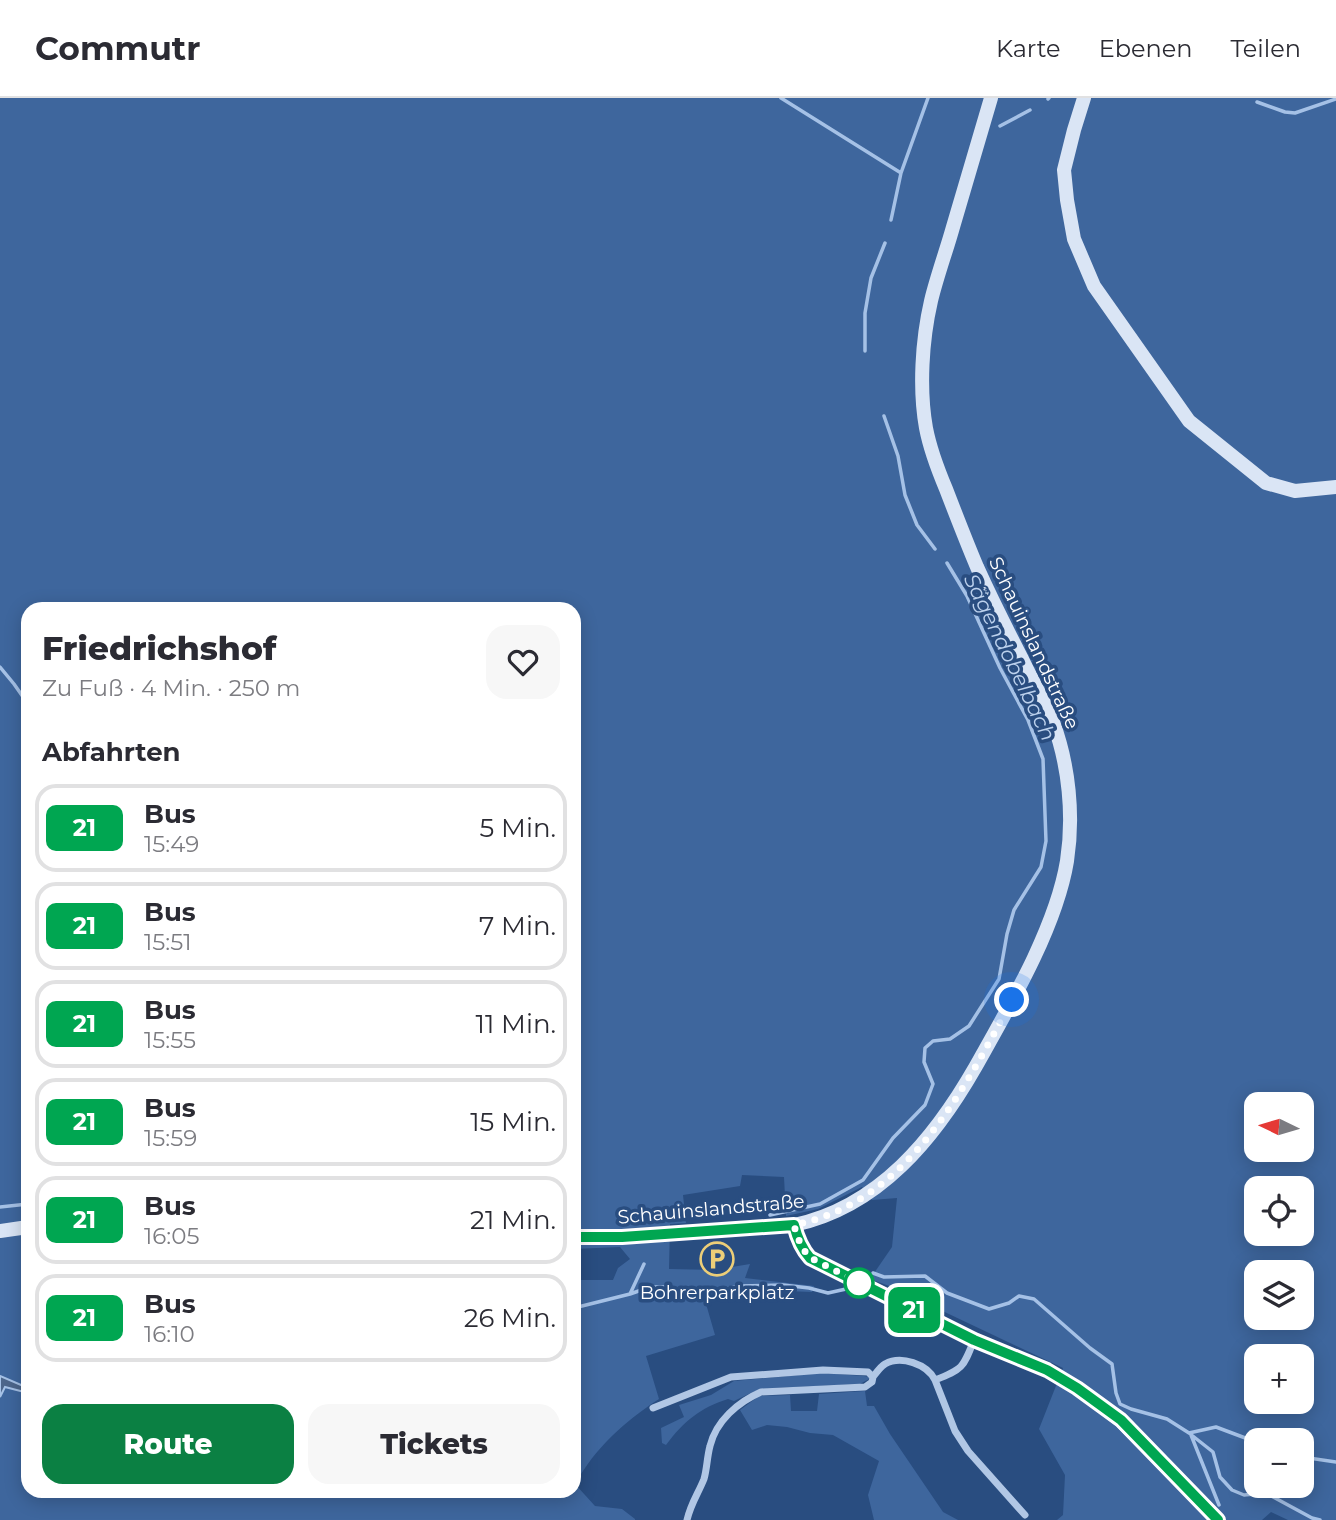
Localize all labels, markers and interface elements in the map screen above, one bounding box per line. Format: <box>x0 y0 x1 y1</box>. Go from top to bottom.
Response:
text: Commutr <box>35 28 200 68</box>
text: Karte <box>996 34 1061 63</box>
text: Ebenen <box>1099 34 1192 63</box>
text: Teilen <box>1230 34 1301 63</box>
street label: Schauinslandstraße <box>984 553 1084 733</box>
water label: Sägendobelbach <box>959 569 1061 745</box>
button: heart <box>486 625 560 699</box>
text: Friedrichshof <box>42 628 276 668</box>
text: Zu Fuß · 4 Min. · 250 m <box>42 674 301 702</box>
text: Abfahrten <box>42 736 181 768</box>
text: Bus <box>144 798 196 830</box>
text: 5 Min. <box>480 812 556 844</box>
text: 21 <box>73 813 96 842</box>
text: 15:49 <box>144 830 199 858</box>
text: Bus <box>144 896 196 928</box>
text: 7 Min. <box>479 910 556 942</box>
text: 21 <box>73 911 96 940</box>
text: 15:51 <box>144 928 192 956</box>
your location <box>994 982 1029 1017</box>
text: Bus <box>144 994 196 1026</box>
text: 11 Min. <box>476 1008 556 1040</box>
text: 21 <box>73 1009 96 1038</box>
text: 15:55 <box>144 1026 196 1054</box>
text: Bus <box>144 1092 196 1124</box>
north arrow <box>1244 1092 1314 1162</box>
map controls <box>1244 1092 1314 1498</box>
text: 15 Min. <box>470 1106 556 1138</box>
text: 21 <box>73 1107 96 1136</box>
text: 15:59 <box>144 1124 197 1152</box>
button: locate <box>1244 1176 1314 1246</box>
street label: Schauinslandstraße <box>617 1189 805 1229</box>
text: Bus <box>144 1190 196 1222</box>
text: 21 Min. <box>470 1204 556 1236</box>
text: 21 <box>73 1205 96 1234</box>
text: 16:05 <box>144 1222 199 1250</box>
parking icon: Bohrerparkplatz <box>698 1240 736 1278</box>
button: layers <box>1244 1260 1314 1330</box>
unlabelled marker <box>844 1268 874 1298</box>
place label: Bohrerparkplatz <box>640 1281 794 1304</box>
line badge: 21 <box>883 1287 946 1333</box>
text: Bus <box>144 1288 196 1320</box>
text: 21 <box>902 1295 926 1324</box>
text: 26 Min. <box>464 1302 556 1334</box>
text: 21 <box>73 1303 96 1332</box>
text: 16:10 <box>144 1320 195 1348</box>
button: + <box>1244 1344 1314 1414</box>
button: Route <box>42 1404 294 1484</box>
button: Tickets <box>308 1404 560 1484</box>
button: − <box>1244 1428 1314 1498</box>

